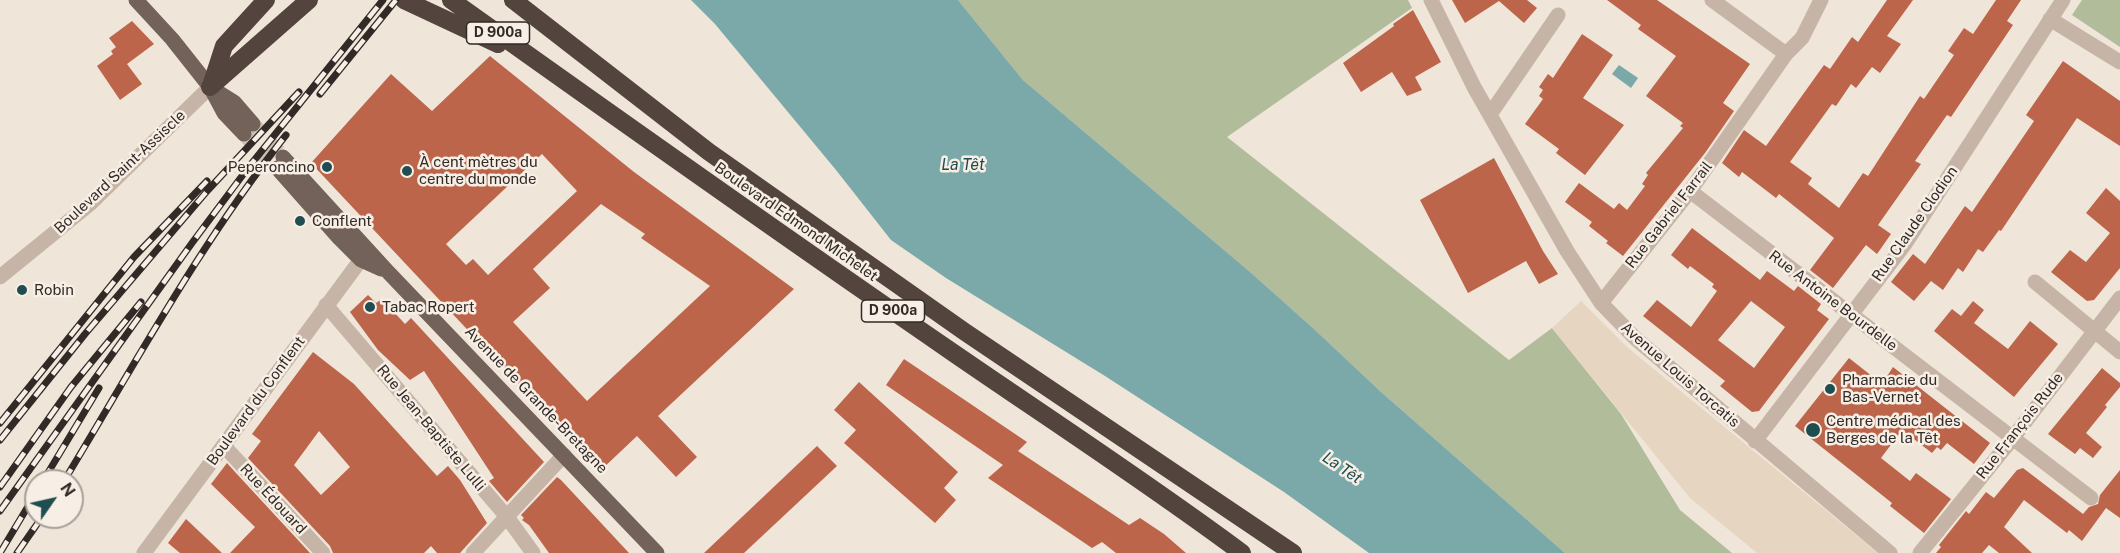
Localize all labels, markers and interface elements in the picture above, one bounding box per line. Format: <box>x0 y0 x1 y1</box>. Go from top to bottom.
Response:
road number: D 900a <box>466 22 530 44</box>
street label: Boulevard Saint-Assiscle <box>51 107 189 237</box>
place label: À cent mètres du centre du monde <box>419 153 538 188</box>
water label: La Têt <box>941 155 985 175</box>
place label: Peperoncino <box>228 158 315 176</box>
street label: Rue Gabriel Farrail <box>1622 158 1716 272</box>
street label: Boulevard Edmond Michelet <box>711 159 881 285</box>
marker: Peperoncino <box>320 160 334 174</box>
street label: Rue Claude Clodion <box>1868 163 1962 285</box>
marker: À cent mètres du centre du monde <box>400 164 414 178</box>
place label: Conflent <box>312 212 372 230</box>
marker: Conflent <box>293 214 307 228</box>
street label: Rue Antoine Bourdelle <box>1765 247 1901 355</box>
place label: Robin <box>34 281 74 299</box>
marker: Robin <box>15 283 29 297</box>
place label: Tabac Ropert <box>382 298 475 316</box>
marker: Tabac Ropert <box>363 300 377 314</box>
road number: D 900a <box>862 300 924 322</box>
street label: Avenue Louis Torcatis <box>1617 319 1743 431</box>
street label: Avenue de Grande-Bretagne <box>461 323 611 477</box>
street label: Boulevard du Conflent <box>203 333 309 469</box>
street label: Rue Jean-Baptiste Lulli <box>373 361 489 495</box>
street label: Rue François Rude <box>1973 369 2067 483</box>
place label: Pharmacie du Bas-Vernet <box>1842 371 1937 406</box>
marker: Pharmacie du Bas-Vernet <box>1823 382 1837 396</box>
place label: Centre médical des Berges de la Têt <box>1826 412 1961 447</box>
marker: Centre médical des Berges de la Têt <box>1804 421 1822 439</box>
water label: La Têt <box>1319 448 1365 488</box>
street label: Rue Édouard <box>236 460 310 538</box>
north arrow <box>24 469 84 529</box>
text: N <box>56 479 79 500</box>

